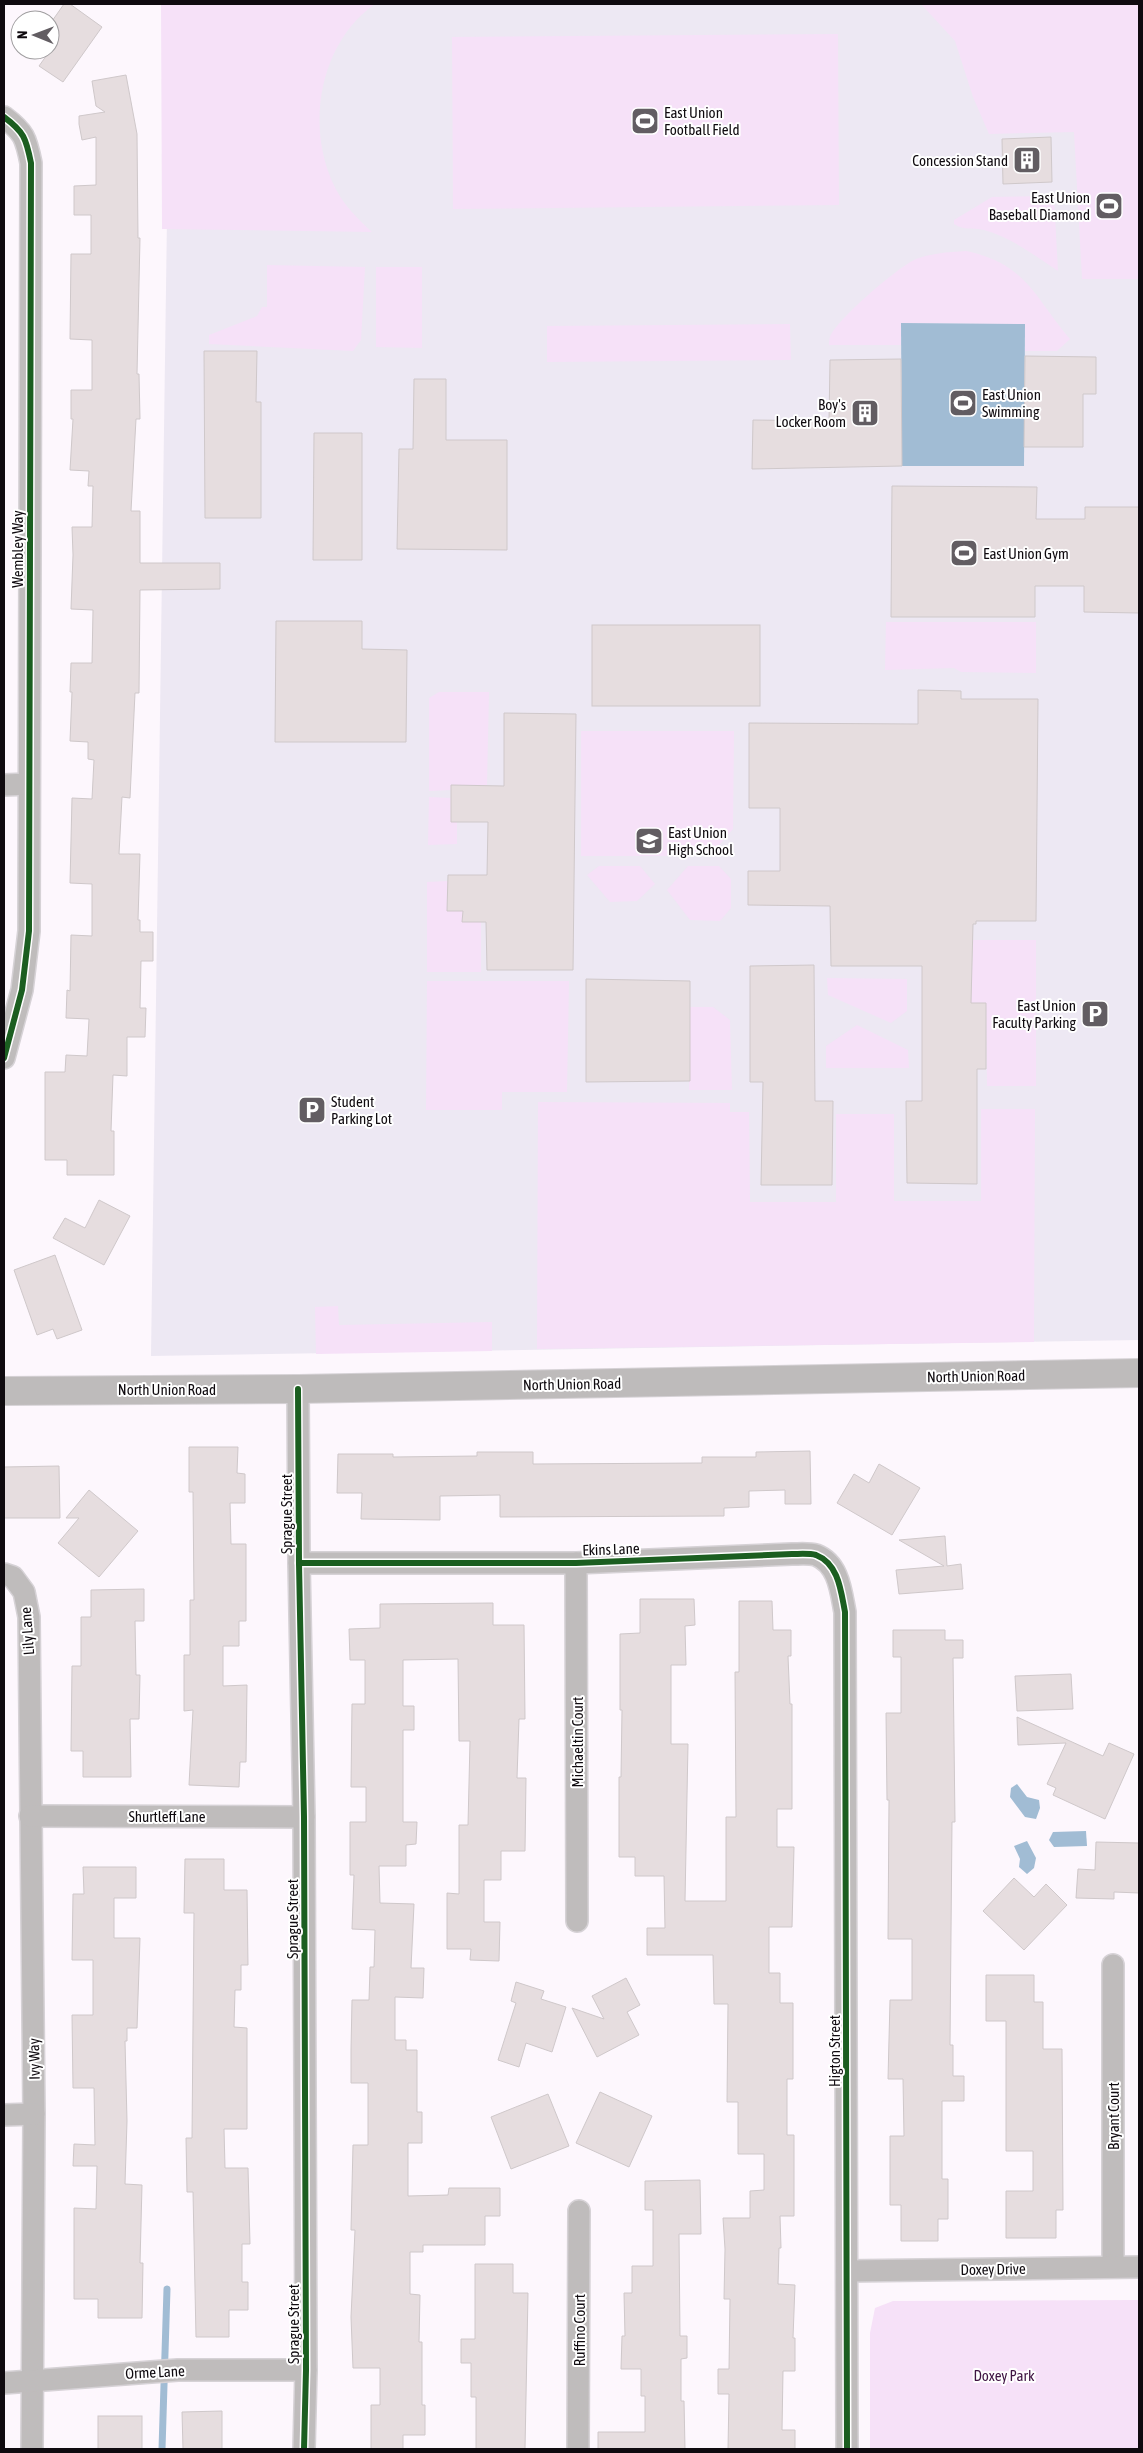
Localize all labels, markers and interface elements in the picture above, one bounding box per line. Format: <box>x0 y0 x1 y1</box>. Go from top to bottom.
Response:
north arrow <box>10 10 60 60</box>
text: N <box>14 31 30 39</box>
place label: East Union Football Field <box>664 104 740 138</box>
sports icon: East Union Football Field <box>630 106 660 136</box>
building icon: Concession Stand <box>1012 145 1042 175</box>
place label: Concession Stand <box>912 152 1008 169</box>
place label: East Union Baseball Diamond <box>989 189 1090 223</box>
sports icon: East Union Baseball Diamond <box>1094 191 1124 221</box>
place label: East Union Swimming <box>982 386 1041 420</box>
sports icon: East Union Swimming <box>948 388 978 418</box>
place label: Boy's Locker Room <box>776 396 846 430</box>
building icon: Boy's Locker Room <box>850 398 880 428</box>
street label: Wembley Way <box>9 510 26 588</box>
sports icon: East Union Gym <box>949 538 979 568</box>
place label: East Union Gym <box>983 545 1069 562</box>
place label: East Union High School <box>668 824 733 858</box>
school or university icon: East Union High School <box>634 826 664 856</box>
place label: East Union Faculty Parking <box>992 997 1077 1031</box>
parking icon: East Union Faculty Parking <box>1080 999 1110 1029</box>
place label: Student Parking Lot <box>331 1093 392 1127</box>
parking icon: Student Parking Lot <box>297 1095 327 1125</box>
street label: North Union Road <box>927 1367 1025 1385</box>
street label: North Union Road <box>523 1375 621 1393</box>
street label: North Union Road <box>118 1381 216 1398</box>
street label: Sprague Street <box>278 1474 295 1554</box>
street label: Ekins Lane <box>582 1539 640 1558</box>
street label: Lily Lane <box>17 1606 37 1656</box>
street label: Michaeltin Court <box>569 1697 586 1787</box>
street label: Shurtleff Lane <box>128 1808 206 1825</box>
street label: Sprague Street <box>284 1879 301 1959</box>
street label: Higton Street <box>826 2015 843 2087</box>
street label: Ivy Way <box>25 2038 43 2080</box>
street label: Bryant Court <box>1105 2082 1122 2150</box>
street label: Doxey Drive <box>960 2260 1026 2278</box>
street label: Sprague Street <box>285 2284 302 2364</box>
street label: Ruffino Court <box>571 2294 588 2366</box>
street label: Orme Lane <box>125 2362 185 2382</box>
park label: Doxey Park <box>973 2367 1035 2384</box>

